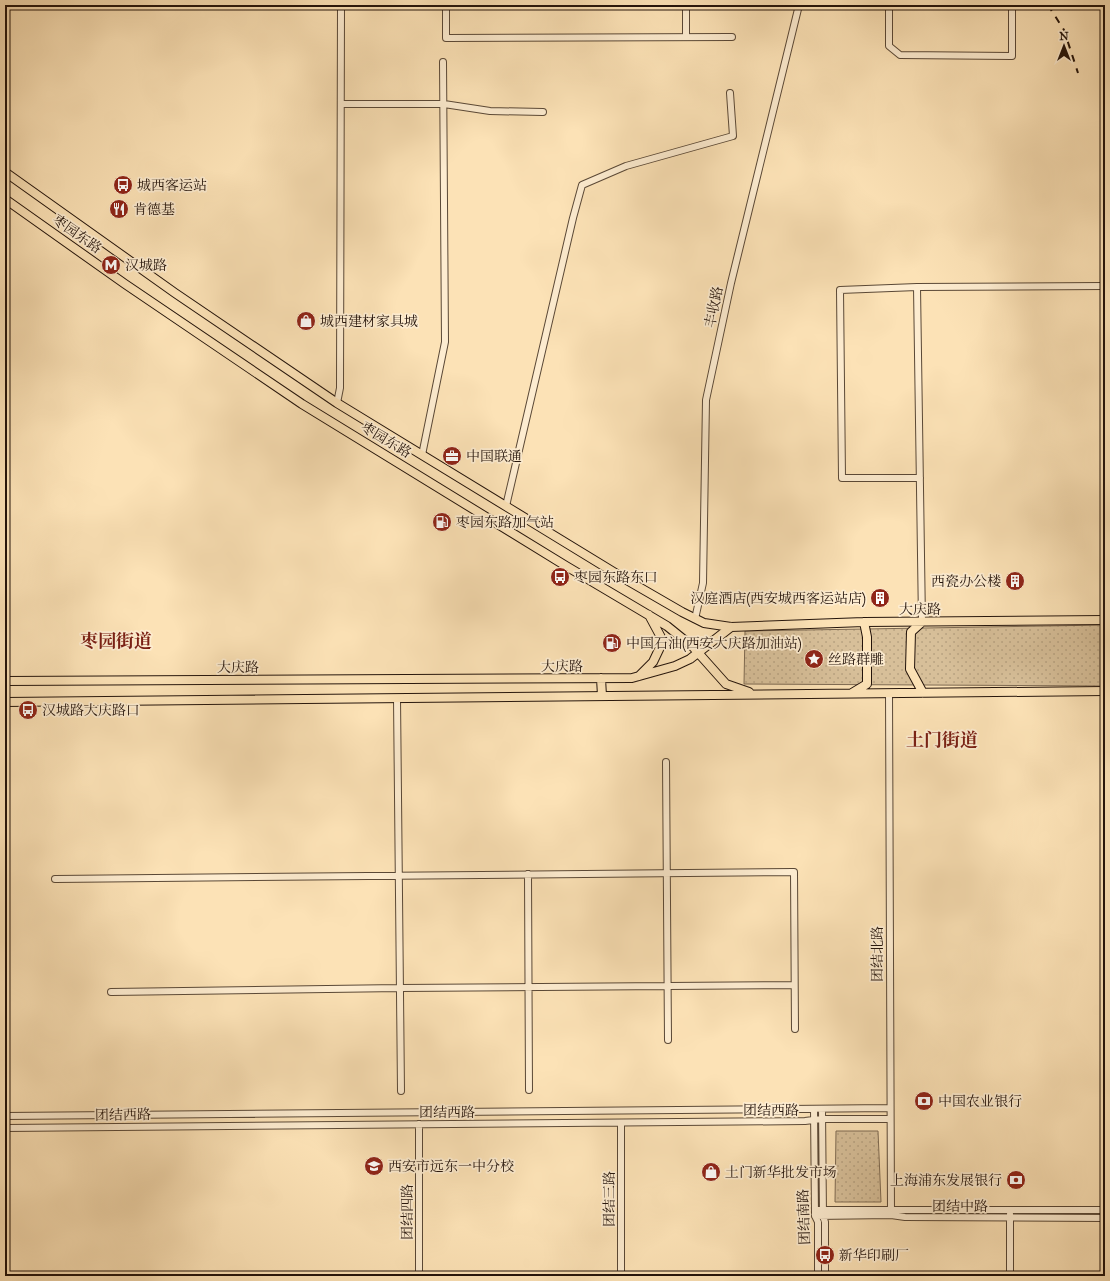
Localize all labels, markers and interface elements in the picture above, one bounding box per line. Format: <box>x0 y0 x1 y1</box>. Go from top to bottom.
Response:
north arrow <box>1044 26 1084 66</box>
text: N <box>1059 30 1069 43</box>
bus stop icon: 城西客运站 <box>112 174 134 196</box>
place label: 城西客运站 <box>137 177 207 194</box>
restaurant icon: 肯德基 <box>108 198 130 220</box>
place label: 肯德基 <box>133 201 175 218</box>
street label: 枣园东路 <box>49 211 105 257</box>
metro station icon: 汉城路 <box>100 254 122 276</box>
place label: 汉城路 <box>125 257 167 274</box>
street label: 丰收路 <box>701 285 727 329</box>
shop icon: 城西建材家具城 <box>295 310 317 332</box>
place label: 城西建材家具城 <box>320 313 418 330</box>
street label: 枣园东路 <box>358 418 414 462</box>
office icon: 中国联通 <box>441 445 463 467</box>
place label: 中国联通 <box>466 448 522 465</box>
fuel station icon: 枣园东路加气站 <box>431 511 453 533</box>
place label: 枣园东路加气站 <box>456 514 554 531</box>
bus stop icon: 枣园东路东口 <box>549 566 571 588</box>
place label: 枣园东路东口 <box>574 569 658 586</box>
building icon: 西瓷办公楼 <box>1004 570 1026 592</box>
place label: 西瓷办公楼 <box>931 573 1001 590</box>
building icon: 汉庭酒店(西安城西客运站店) <box>869 587 891 609</box>
place label: 汉庭酒店(西安城西客运站店) <box>690 590 866 608</box>
street label: 大庆路 <box>899 601 941 618</box>
district label: 枣园街道 <box>80 630 152 652</box>
fuel station icon: 中国石油(西安大庆路加油站) <box>601 632 623 654</box>
place label: 中国石油(西安大庆路加油站) <box>626 635 802 653</box>
place icon: 丝路群雕 <box>803 648 825 670</box>
place label: 丝路群雕 <box>828 651 884 668</box>
street label: 大庆路 <box>541 658 583 675</box>
street label: 大庆路 <box>217 659 259 676</box>
bus stop icon: 汉城路大庆路口 <box>17 699 39 721</box>
place label: 汉城路大庆路口 <box>42 702 140 719</box>
district label: 土门街道 <box>906 729 978 751</box>
street label: 团结北路 <box>869 926 886 982</box>
bank icon: 中国农业银行 <box>913 1090 935 1112</box>
place label: 中国农业银行 <box>938 1093 1022 1110</box>
street label: 团结西路 <box>743 1102 799 1119</box>
street label: 团结西路 <box>419 1104 475 1121</box>
street label: 团结西路 <box>95 1106 151 1124</box>
school or university icon: 西安市远东一中分校 <box>363 1155 385 1177</box>
place label: 西安市远东一中分校 <box>388 1158 514 1175</box>
shop icon: 土门新华批发市场 <box>700 1161 722 1183</box>
place label: 土门新华批发市场 <box>725 1164 837 1181</box>
bank icon: 上海浦东发展银行 <box>1005 1169 1027 1191</box>
street label: 团结三路 <box>601 1171 618 1227</box>
place label: 上海浦东发展银行 <box>890 1172 1002 1189</box>
street label: 团结四路 <box>399 1184 416 1240</box>
street label: 团结南路 <box>795 1189 813 1245</box>
street label: 团结中路 <box>932 1198 988 1215</box>
bus stop icon: 新华印刷厂 <box>814 1244 836 1266</box>
place label: 新华印刷厂 <box>839 1247 909 1264</box>

